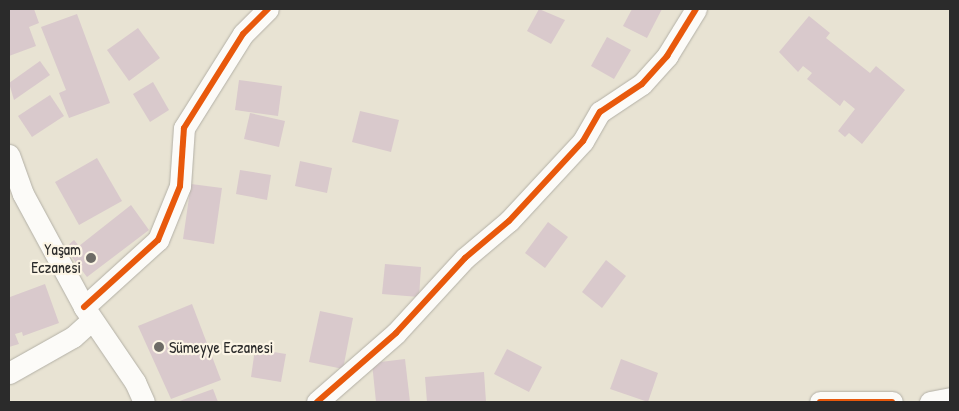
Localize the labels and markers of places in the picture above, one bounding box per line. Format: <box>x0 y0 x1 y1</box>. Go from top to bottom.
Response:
place label: Yaşam Eczanesi <box>31 239 81 277</box>
marker: Yaşam Eczanesi <box>85 252 97 264</box>
place label: Sümeyye Eczanesi <box>169 337 273 357</box>
marker: Sümeyye Eczanesi <box>153 341 165 353</box>

